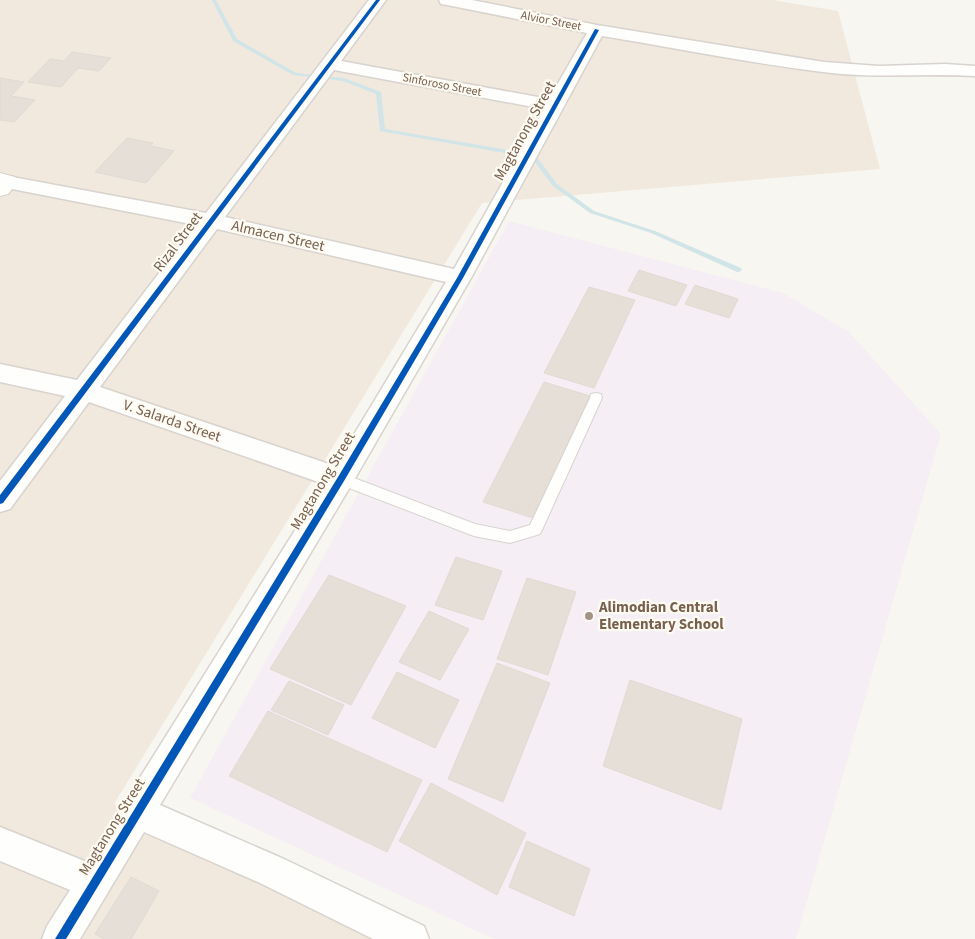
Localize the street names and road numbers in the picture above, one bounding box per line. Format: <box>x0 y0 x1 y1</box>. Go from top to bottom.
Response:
street label: Alvior Street <box>519 7 583 35</box>
street label: Sinforoso Street <box>401 69 483 101</box>
street label: Magtanong Street <box>489 77 561 185</box>
street label: Rizal Street <box>148 208 208 276</box>
street label: Almacen Street <box>229 215 327 257</box>
street label: V. Salarda Street <box>120 394 224 448</box>
street label: Magtanong Street <box>285 428 361 534</box>
street label: Magtanong Street <box>74 774 150 880</box>

